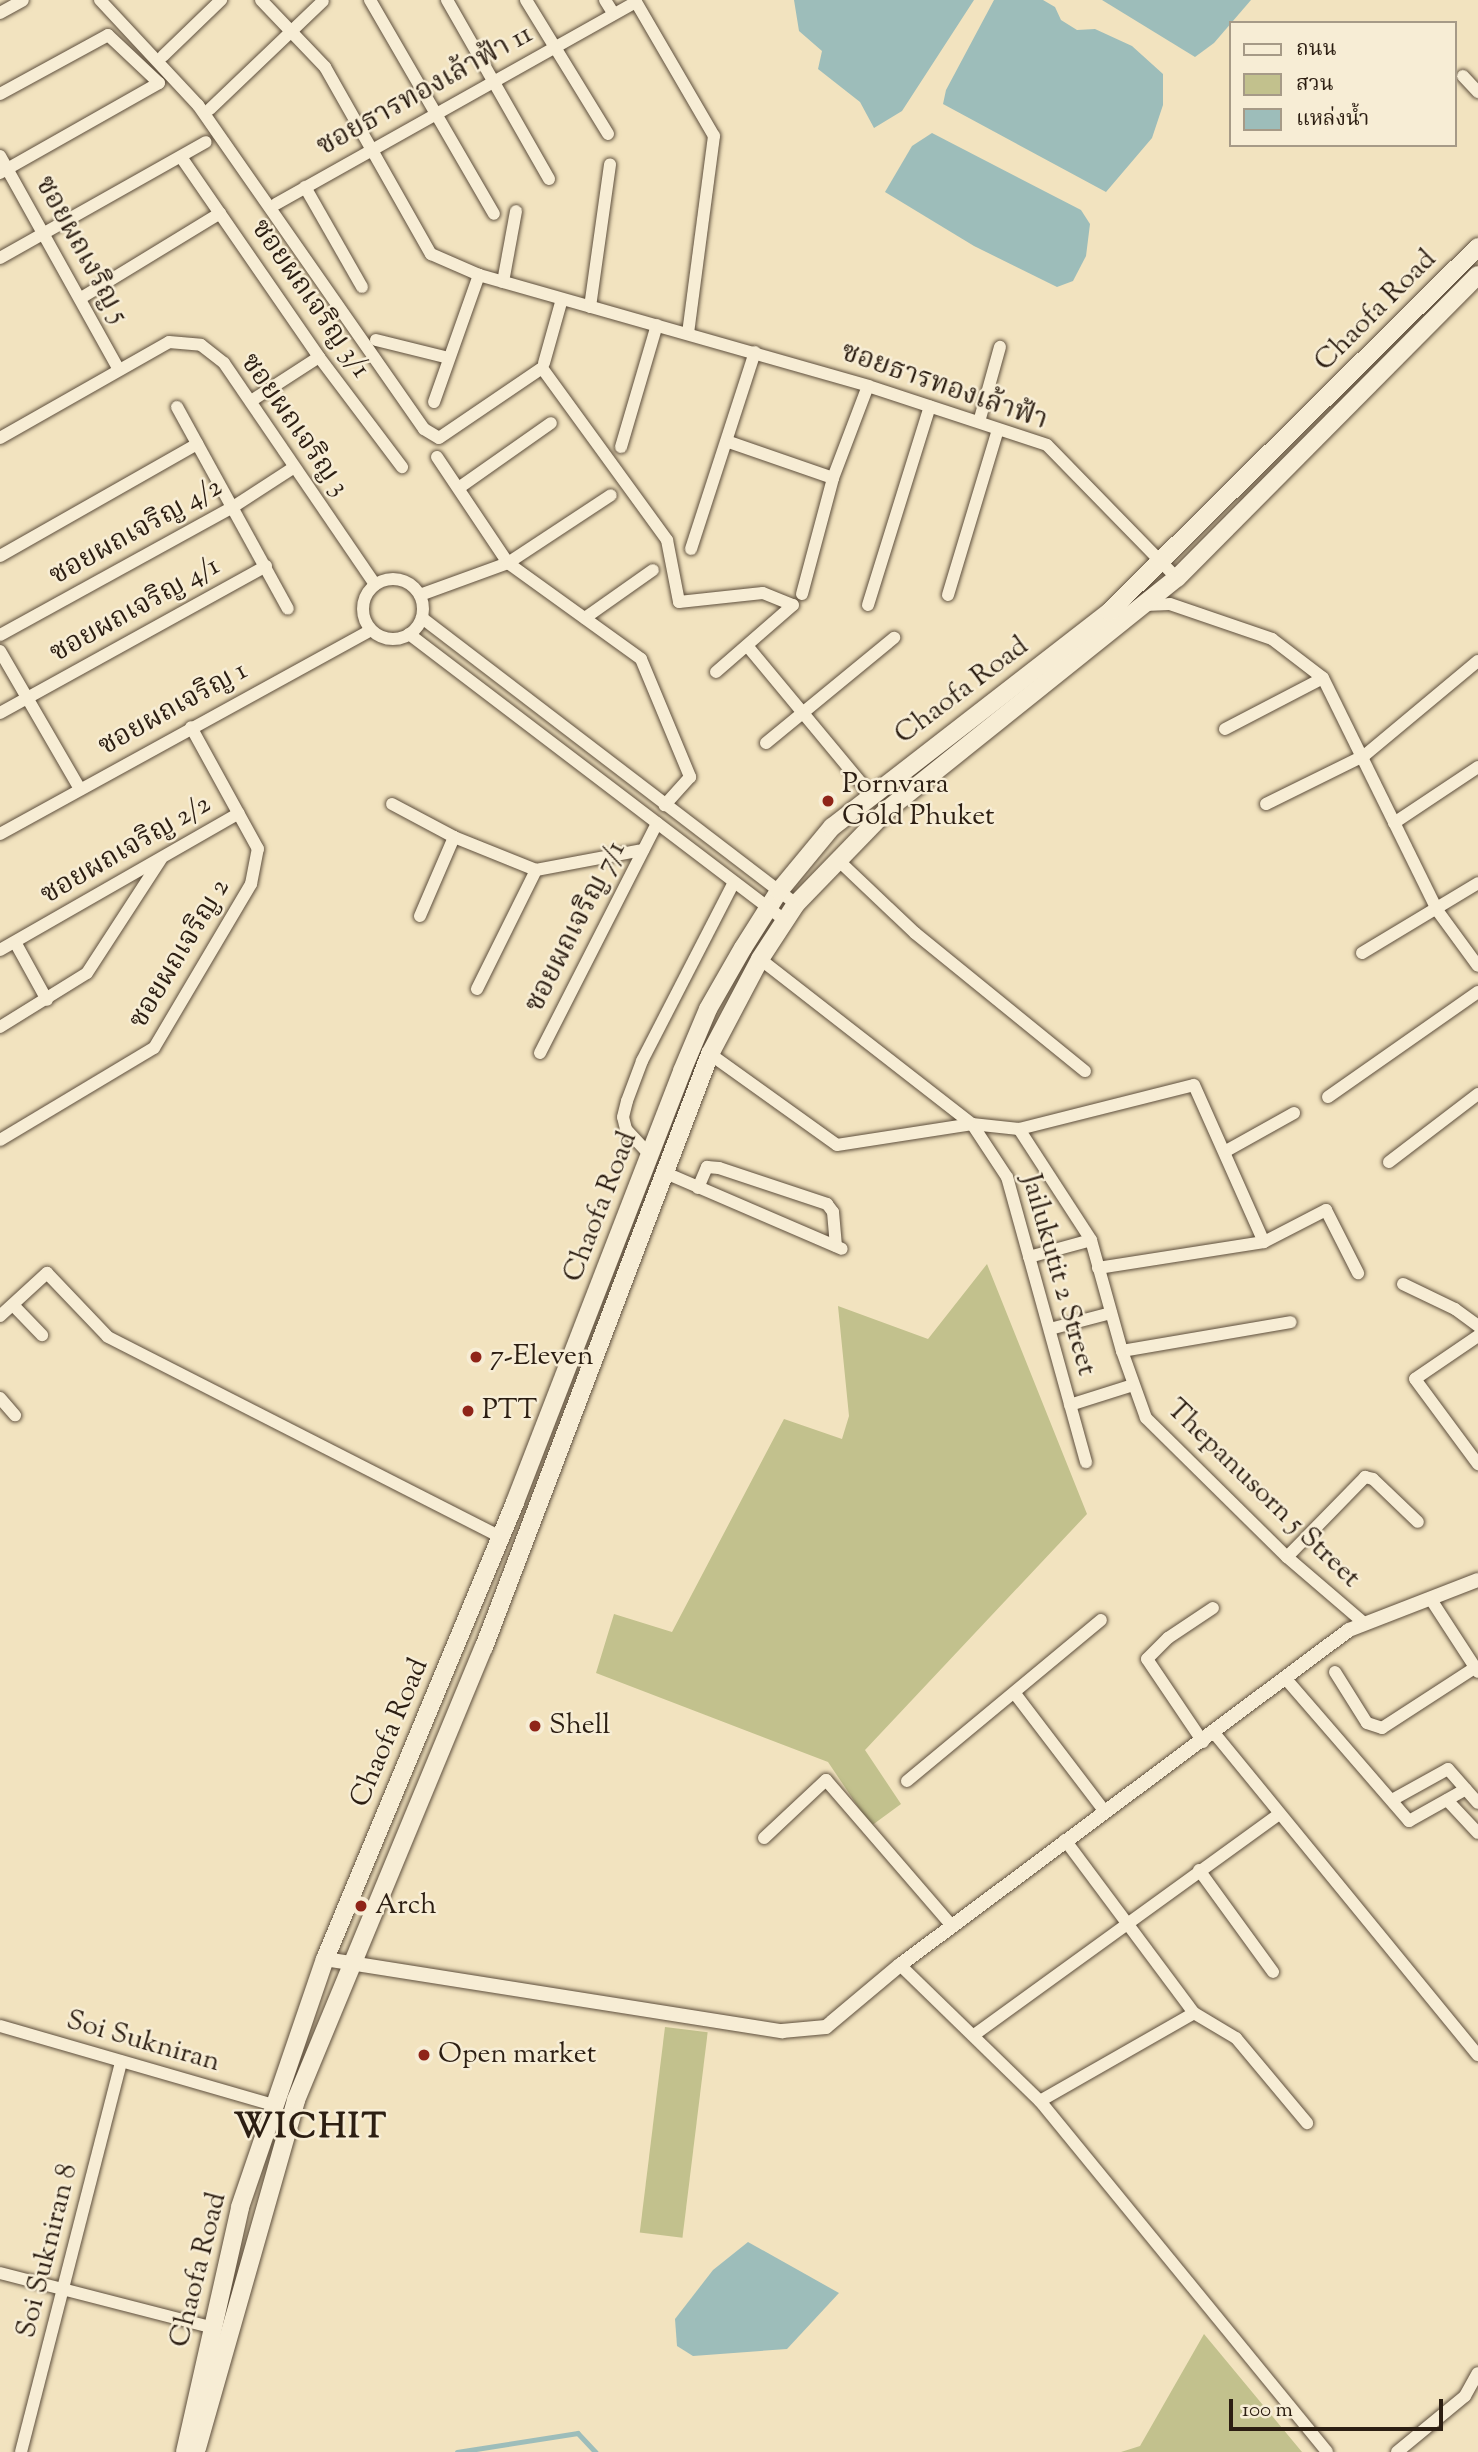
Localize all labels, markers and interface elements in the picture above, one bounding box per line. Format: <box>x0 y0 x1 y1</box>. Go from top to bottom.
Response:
street label: ซอยธารทองเล้าฟ้า 11 <box>311 18 539 164</box>
legend <box>1230 21 1457 147</box>
text: ถนน <box>1296 35 1337 65</box>
text: สวน <box>1296 70 1334 100</box>
text: แหล่งน้ำ <box>1296 105 1369 135</box>
street label: ซอยผถเงริญ 5 <box>27 171 135 329</box>
street label: ซอยผถเจริญ 3/1 <box>243 213 377 385</box>
street label: Chaofa Road <box>1308 243 1444 379</box>
street label: ซอยธารทองเล้าฟ้า <box>836 336 1052 438</box>
street label: ซอยผถเจริญ 3 <box>232 347 356 503</box>
street label: ซอยผถเจริญ 4/2 <box>44 471 228 593</box>
street label: ซอยผถเจริญ 4/1 <box>44 550 226 670</box>
street label: Chaofa Road <box>889 630 1035 752</box>
street label: ซอยผถเจริญ 1 <box>93 654 253 764</box>
place label: Pornvara Gold Phuket <box>842 768 995 834</box>
street label: ซอยผถเจริญ 2/2 <box>35 788 217 912</box>
marker: Pornvara Gold Phuket <box>820 793 836 809</box>
street label: ซอยผถเจริญ 7/1 <box>518 836 634 1018</box>
street label: ซอยผถเจริญ 2 <box>122 873 238 1035</box>
street label: Chaofa Road <box>557 1127 645 1287</box>
street label: Jailukutit 2 Street <box>1013 1171 1103 1379</box>
place label: 7-Eleven <box>490 1340 594 1374</box>
marker: 7-Eleven <box>468 1349 484 1365</box>
street label: Thepanusorn 5 Street <box>1159 1393 1367 1595</box>
place label: PTT <box>482 1394 537 1428</box>
marker: PTT <box>460 1403 476 1419</box>
street label: Chaofa Road <box>344 1654 436 1812</box>
place label: Shell <box>549 1709 610 1743</box>
marker: Shell <box>527 1718 543 1734</box>
place label: Arch <box>375 1889 437 1923</box>
marker: Arch <box>353 1898 369 1914</box>
street label: Soi Sukniran <box>62 2004 224 2080</box>
place label: Open market <box>438 2038 596 2072</box>
marker: Open market <box>416 2047 432 2063</box>
district label: WICHIT <box>235 2108 387 2150</box>
street label: Soi Sukniran 8 <box>10 2160 86 2342</box>
street label: Chaofa Road <box>164 2189 234 2351</box>
scale bar <box>1233 2386 1446 2430</box>
text: 100 m <box>1242 2396 1293 2426</box>

